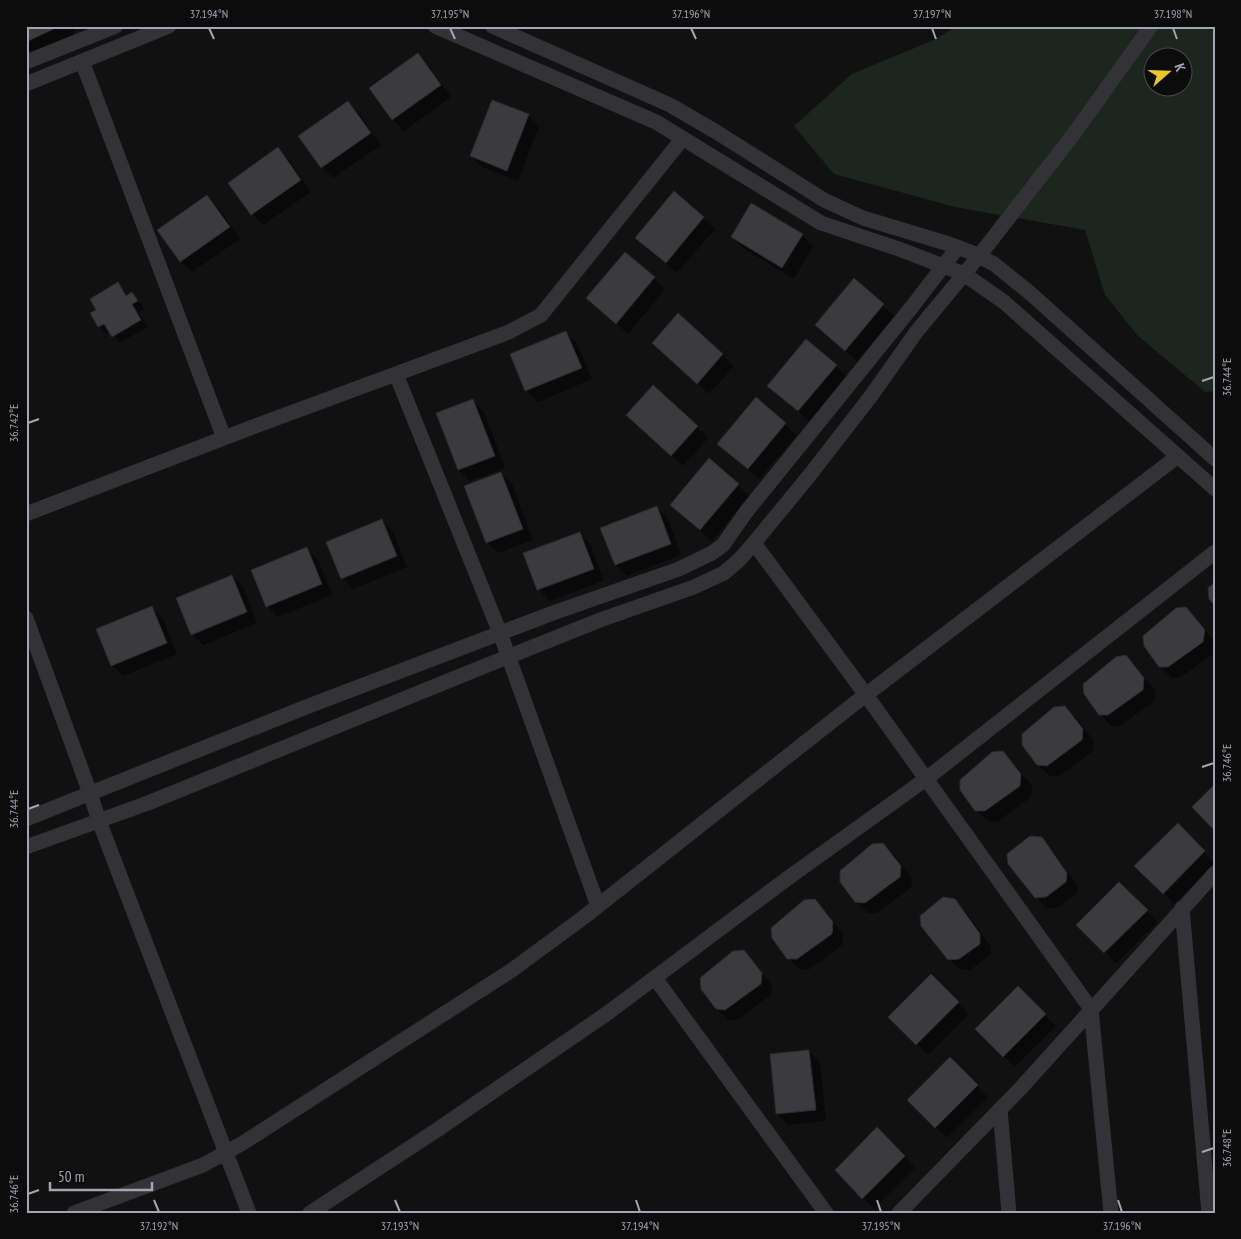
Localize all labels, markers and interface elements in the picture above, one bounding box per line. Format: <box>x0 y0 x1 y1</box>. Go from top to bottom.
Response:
text: 37.194°N <box>190 6 228 21</box>
text: 37.195°N <box>431 6 469 21</box>
text: 37.196°N <box>672 6 710 21</box>
text: 37.197°N <box>913 6 951 21</box>
text: 37.198°N <box>1154 6 1192 21</box>
north arrow <box>1144 48 1194 98</box>
text: K <box>1171 61 1190 75</box>
text: 36.744°E <box>1219 358 1234 396</box>
text: 36.742°E <box>6 404 21 442</box>
text: 36.746°E <box>1219 744 1234 782</box>
text: 36.744°E <box>6 790 21 828</box>
text: 36.748°E <box>1219 1129 1234 1167</box>
scale bar <box>50 1159 152 1191</box>
text: 50 m <box>58 1167 84 1186</box>
text: 36.746°E <box>6 1175 21 1213</box>
text: 37.192°N <box>140 1218 178 1233</box>
text: 37.193°N <box>381 1218 419 1233</box>
text: 37.194°N <box>621 1218 659 1233</box>
text: 37.195°N <box>862 1218 900 1233</box>
text: 37.196°N <box>1103 1218 1141 1233</box>

